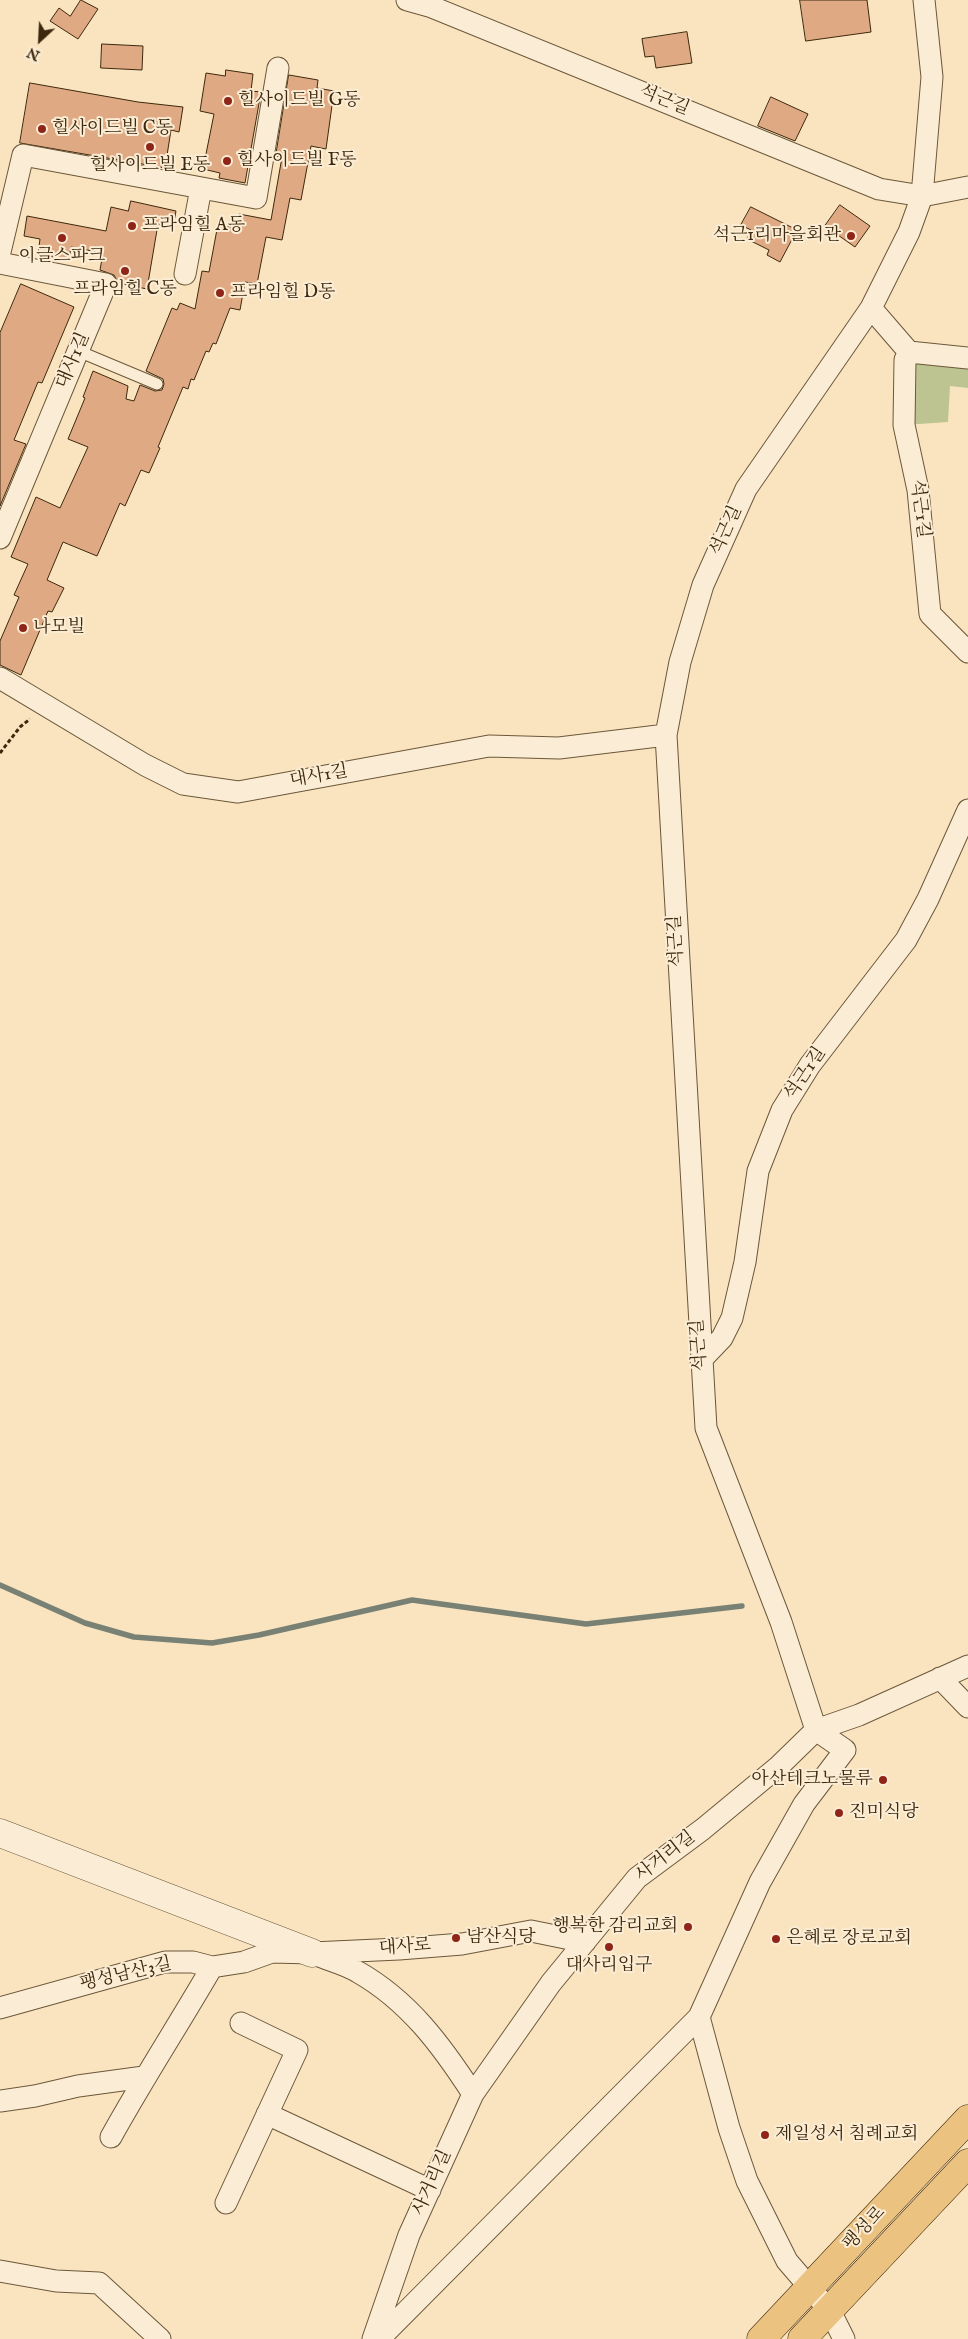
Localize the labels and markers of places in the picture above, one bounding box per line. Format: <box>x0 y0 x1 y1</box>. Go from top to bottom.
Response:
place label: 힐사이드빌 G동 <box>238 90 361 112</box>
marker: 힐사이드빌 G동 <box>222 95 234 107</box>
place label: 힐사이드빌 C동 <box>52 118 173 140</box>
marker: 힐사이드빌 C동 <box>36 123 48 135</box>
marker: 힐사이드빌 E동 <box>144 141 156 153</box>
place label: 힐사이드빌 F동 <box>237 150 357 172</box>
place label: 힐사이드빌 E동 <box>90 155 210 177</box>
marker: 힐사이드빌 F동 <box>221 155 233 167</box>
place label: 프라임힐 A동 <box>142 215 245 237</box>
marker: 프라임힐 A동 <box>126 220 138 232</box>
place label: 석근1리마을회관 <box>713 225 841 247</box>
marker: 석근1리마을회관 <box>845 230 857 242</box>
marker: 이글스파크 <box>56 232 68 244</box>
place label: 이글스파크 <box>19 246 105 268</box>
marker: 프라임힐 C동 <box>119 265 131 277</box>
place label: 프라임힐 C동 <box>73 279 177 301</box>
place label: 프라임힐 D동 <box>230 282 335 304</box>
marker: 프라임힐 D동 <box>214 287 226 299</box>
place label: 나모빌 <box>33 617 85 639</box>
marker: 나모빌 <box>17 622 29 634</box>
place label: 아산테크노물류 <box>751 1769 873 1791</box>
marker: 아산테크노물류 <box>877 1774 889 1786</box>
place label: 진미식당 <box>849 1802 919 1824</box>
marker: 진미식당 <box>833 1807 845 1819</box>
place label: 행복한 감리교회 <box>552 1916 678 1938</box>
marker: 행복한 감리교회 <box>682 1921 694 1933</box>
place label: 남산식당 <box>466 1927 536 1949</box>
place label: 은혜로 장로교회 <box>786 1928 912 1950</box>
marker: 남산식당 <box>450 1932 462 1944</box>
marker: 은혜로 장로교회 <box>770 1933 782 1945</box>
marker: 대사리입구 <box>603 1941 615 1953</box>
place label: 대사리입구 <box>566 1955 652 1977</box>
place label: 제일성서 침례교회 <box>775 2124 918 2146</box>
marker: 제일성서 침례교회 <box>759 2129 771 2141</box>

